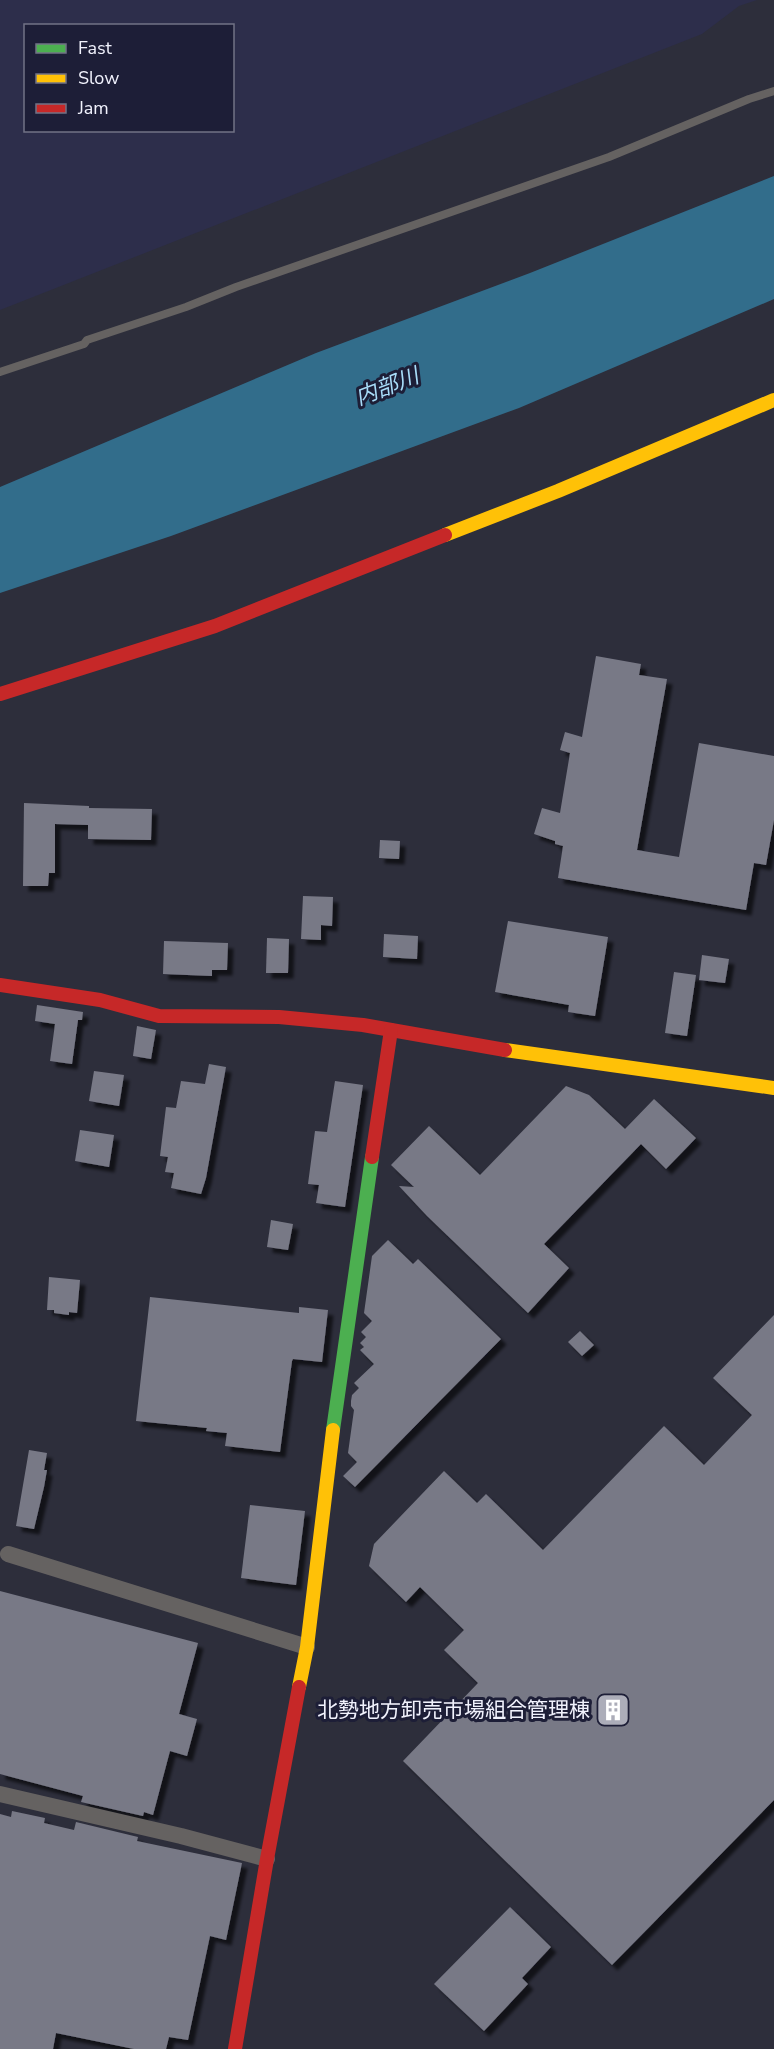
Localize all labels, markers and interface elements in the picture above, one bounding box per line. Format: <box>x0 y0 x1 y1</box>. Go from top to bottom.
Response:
legend <box>24 24 234 132</box>
text: Fast <box>78 36 113 60</box>
text: Slow <box>78 66 119 90</box>
text: Jam <box>77 96 109 120</box>
water label: 内部川 <box>351 360 425 413</box>
building icon: 北勢地方卸売市場組合管理棟 <box>595 1692 631 1728</box>
place label: 北勢地方卸売市場組合管理棟 <box>317 1696 590 1724</box>

